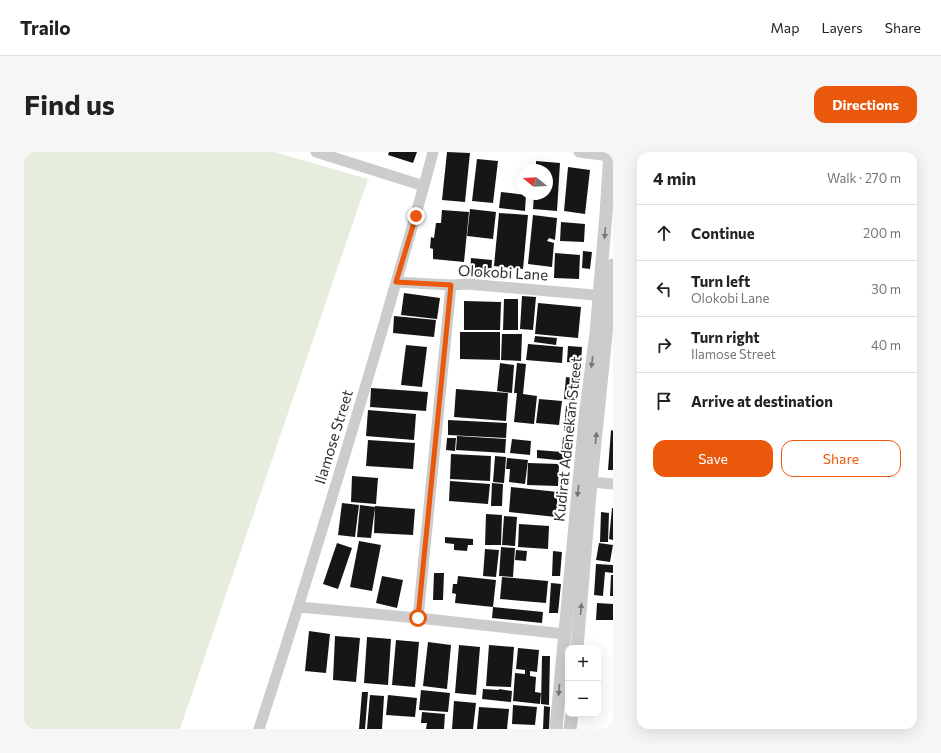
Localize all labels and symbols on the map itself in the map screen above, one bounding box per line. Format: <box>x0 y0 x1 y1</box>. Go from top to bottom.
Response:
north arrow <box>517 164 553 200</box>
route end <box>407 207 425 225</box>
one-way arrow <box>602 227 608 239</box>
street label: Olokobi Lane <box>457 261 549 283</box>
street label: Kudirat Adenekan Street <box>549 355 585 523</box>
one-way arrow <box>589 356 595 368</box>
street label: Ilamose Street <box>310 387 356 486</box>
one-way arrow <box>592 432 599 444</box>
one-way arrow <box>574 485 581 497</box>
one-way arrow <box>577 603 584 615</box>
route start <box>409 609 427 627</box>
one-way arrow <box>556 684 563 697</box>

